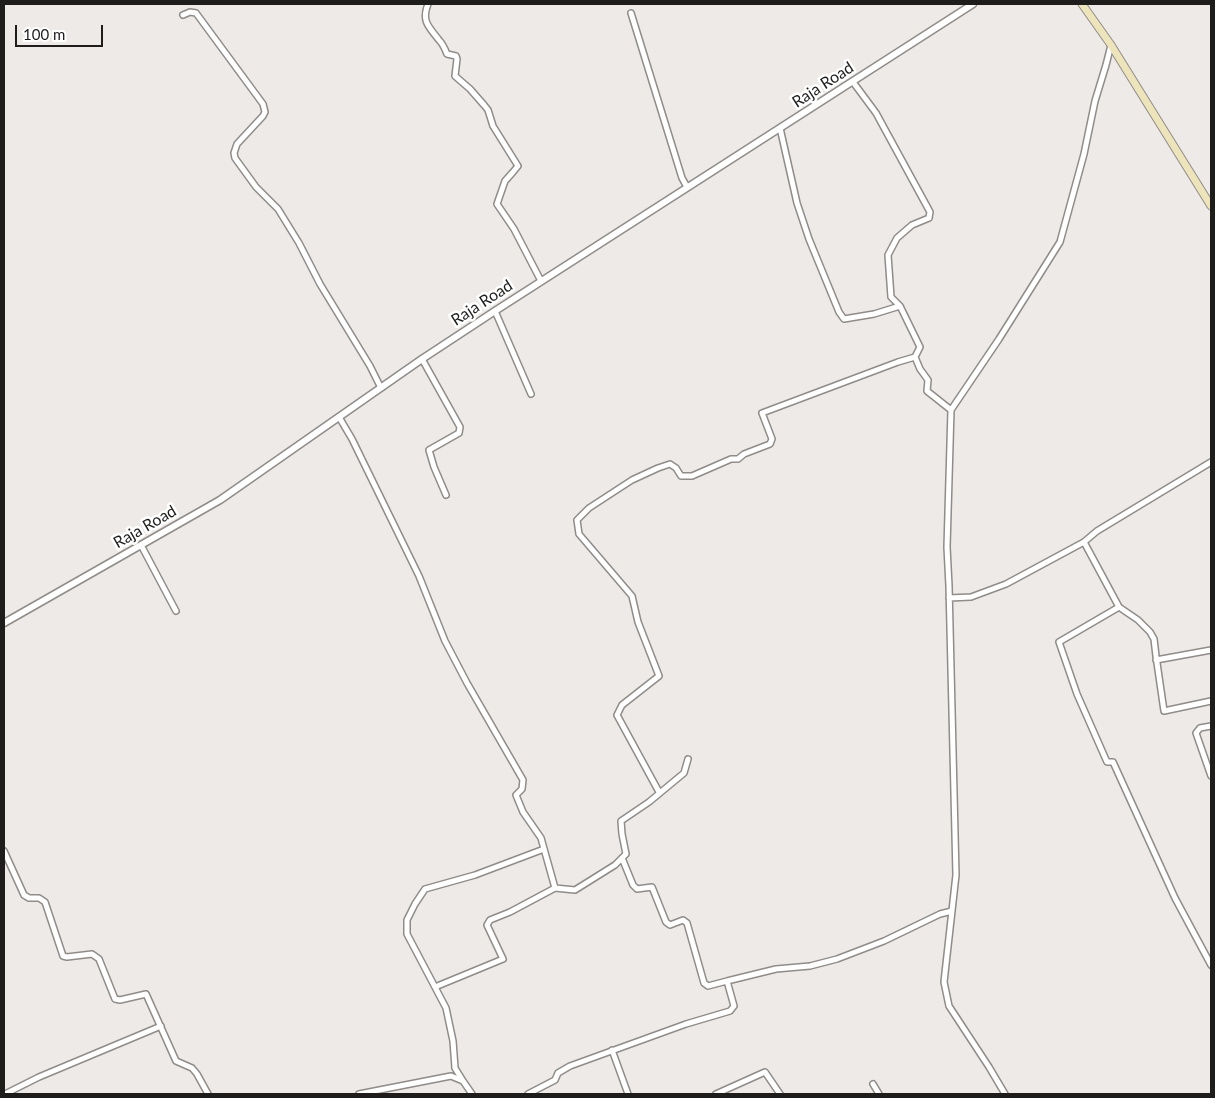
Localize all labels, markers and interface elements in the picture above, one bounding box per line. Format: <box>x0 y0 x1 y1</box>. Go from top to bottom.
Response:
scale bar <box>18 15 105 47</box>
text: 100 m <box>23 25 65 43</box>
street label: Raja Road <box>789 58 857 112</box>
street label: Raja Road <box>448 276 516 330</box>
street label: Raja Road <box>110 501 180 553</box>

